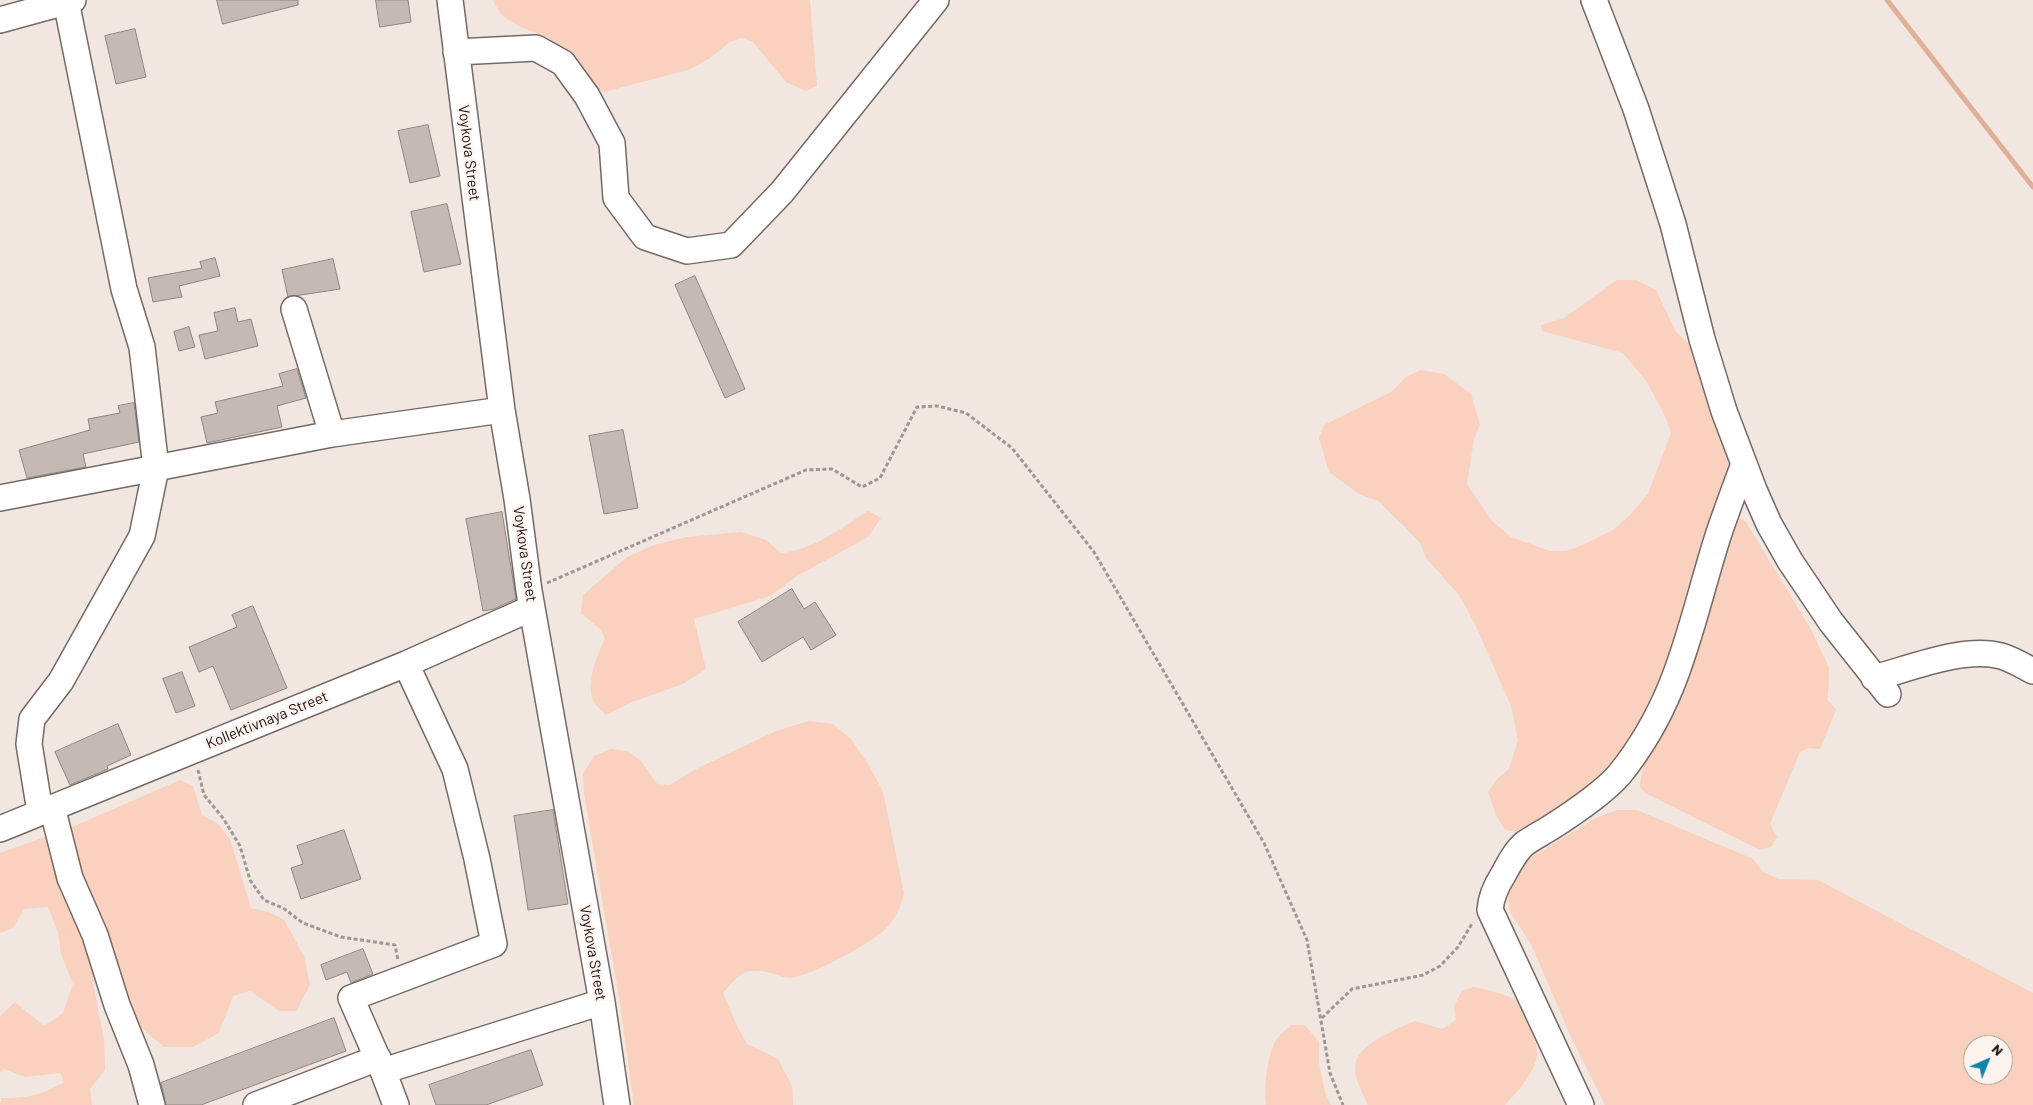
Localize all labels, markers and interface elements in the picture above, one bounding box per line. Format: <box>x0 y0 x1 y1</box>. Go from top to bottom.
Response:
street label: Voykova Street <box>454 104 484 202</box>
street label: Voykova Street <box>509 505 541 603</box>
street label: Kollektivnaya Street <box>203 687 331 753</box>
street label: Voykova Street <box>576 904 610 1002</box>
north arrow <box>1963 1035 2013 1085</box>
text: N <box>1989 1040 2007 1059</box>

